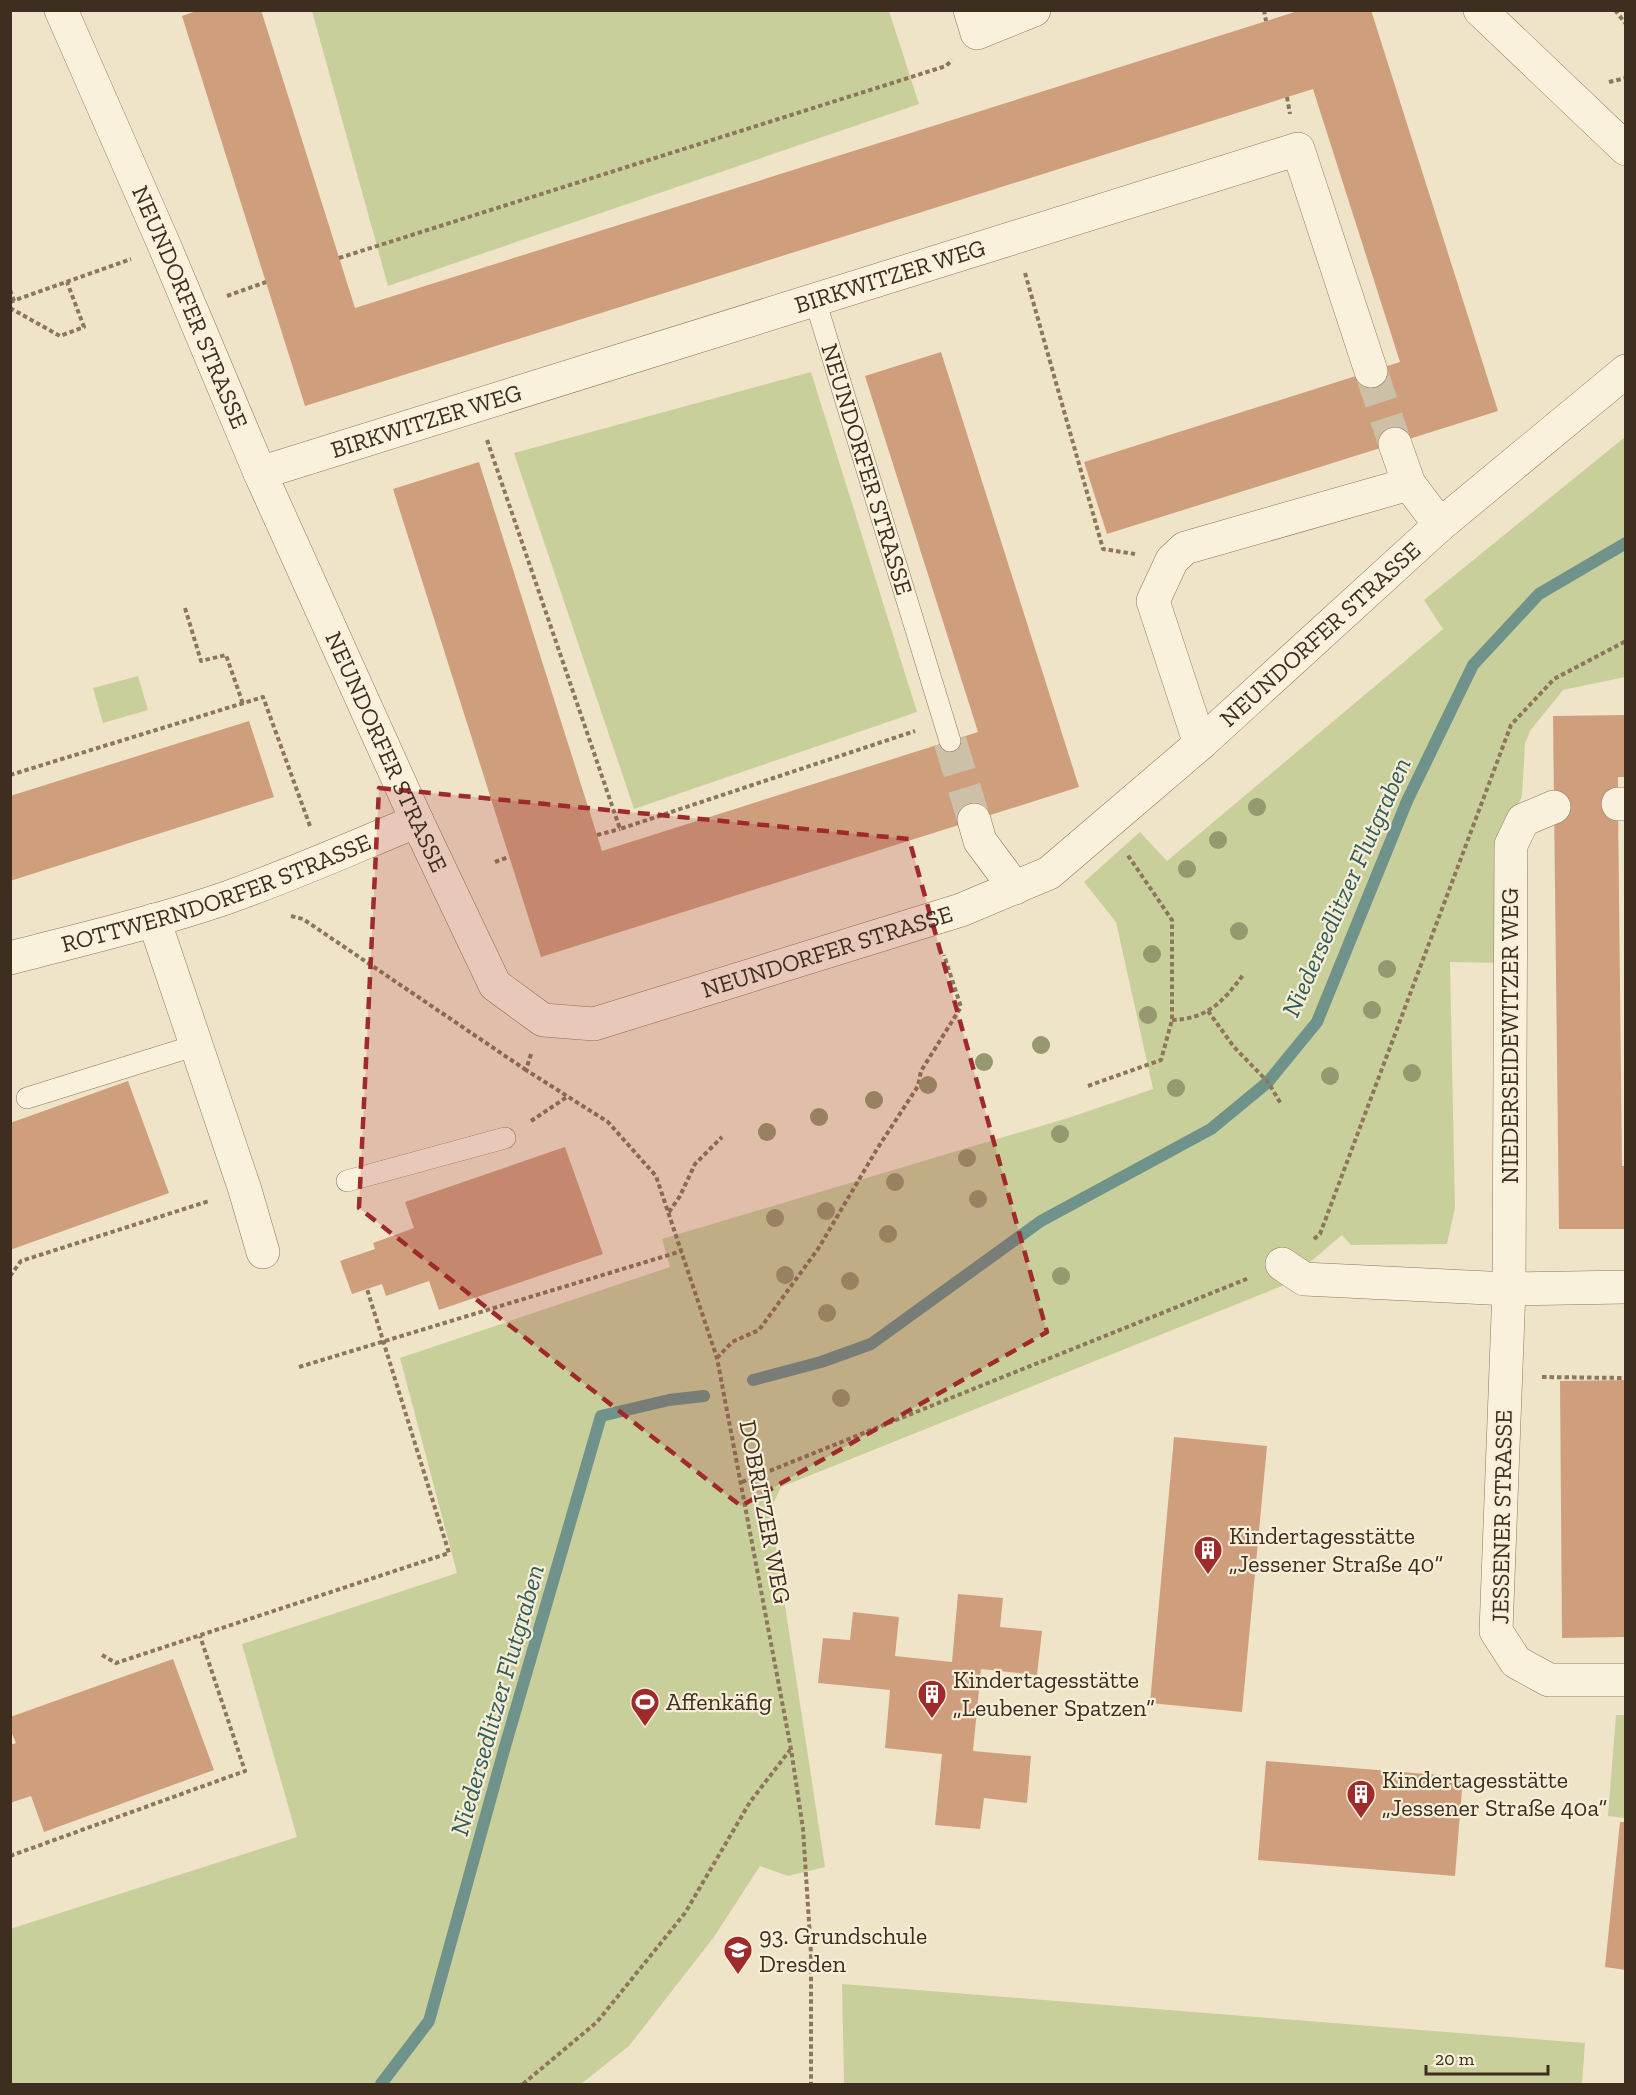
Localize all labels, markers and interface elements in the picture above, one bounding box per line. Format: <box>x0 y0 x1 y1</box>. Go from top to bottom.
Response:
street label: NEUNDORFER STRASSE <box>126 181 255 433</box>
street label: BIRKWITZER WEG <box>791 233 989 319</box>
street label: NEUNDORFER STRASSE <box>815 340 919 598</box>
street label: BIRKWITZER WEG <box>327 377 525 464</box>
street label: NEUNDORFER STRASSE <box>1214 535 1426 733</box>
street label: NEUNDORFER STRASSE <box>319 627 454 877</box>
water label: Niedersedlitzer Flutgraben <box>1274 752 1418 1022</box>
street label: ROTTWERNDORFER STRASSE <box>58 827 375 958</box>
street label: NIEDERSEIDEWITZER WEG <box>1495 888 1524 1184</box>
street label: NEUNDORFER STRASSE <box>698 899 956 1004</box>
street label: JESSENER STRASSE <box>1485 1409 1518 1625</box>
street label: DOBRITZER WEG <box>733 1418 798 1606</box>
place label: Kindertagesstätte „Jessener Straße 40“ <box>1229 1521 1443 1578</box>
building icon: Kindertagesstätte „Jessener Straße 40“ <box>1192 1534 1224 1576</box>
water label: Niedersedlitzer Flutgraben <box>443 1561 551 1839</box>
place label: Kindertagesstätte „Leubener Spatzen“ <box>953 1665 1155 1722</box>
building icon: Kindertagesstätte „Leubener Spatzen“ <box>916 1678 948 1720</box>
sports icon: Affenkäfig <box>629 1686 661 1728</box>
place label: Affenkäfig <box>666 1687 772 1716</box>
place label: Kindertagesstätte „Jessener Straße 40a“ <box>1382 1765 1607 1822</box>
building icon: Kindertagesstätte „Jessener Straße 40a“ <box>1345 1778 1377 1820</box>
place label: 93. Grundschule Dresden <box>759 1921 927 1978</box>
school or university icon: 93. Grundschule Dresden <box>722 1934 754 1976</box>
scale bar <box>1426 2038 1548 2076</box>
text: 20 m <box>1435 2048 1475 2070</box>

